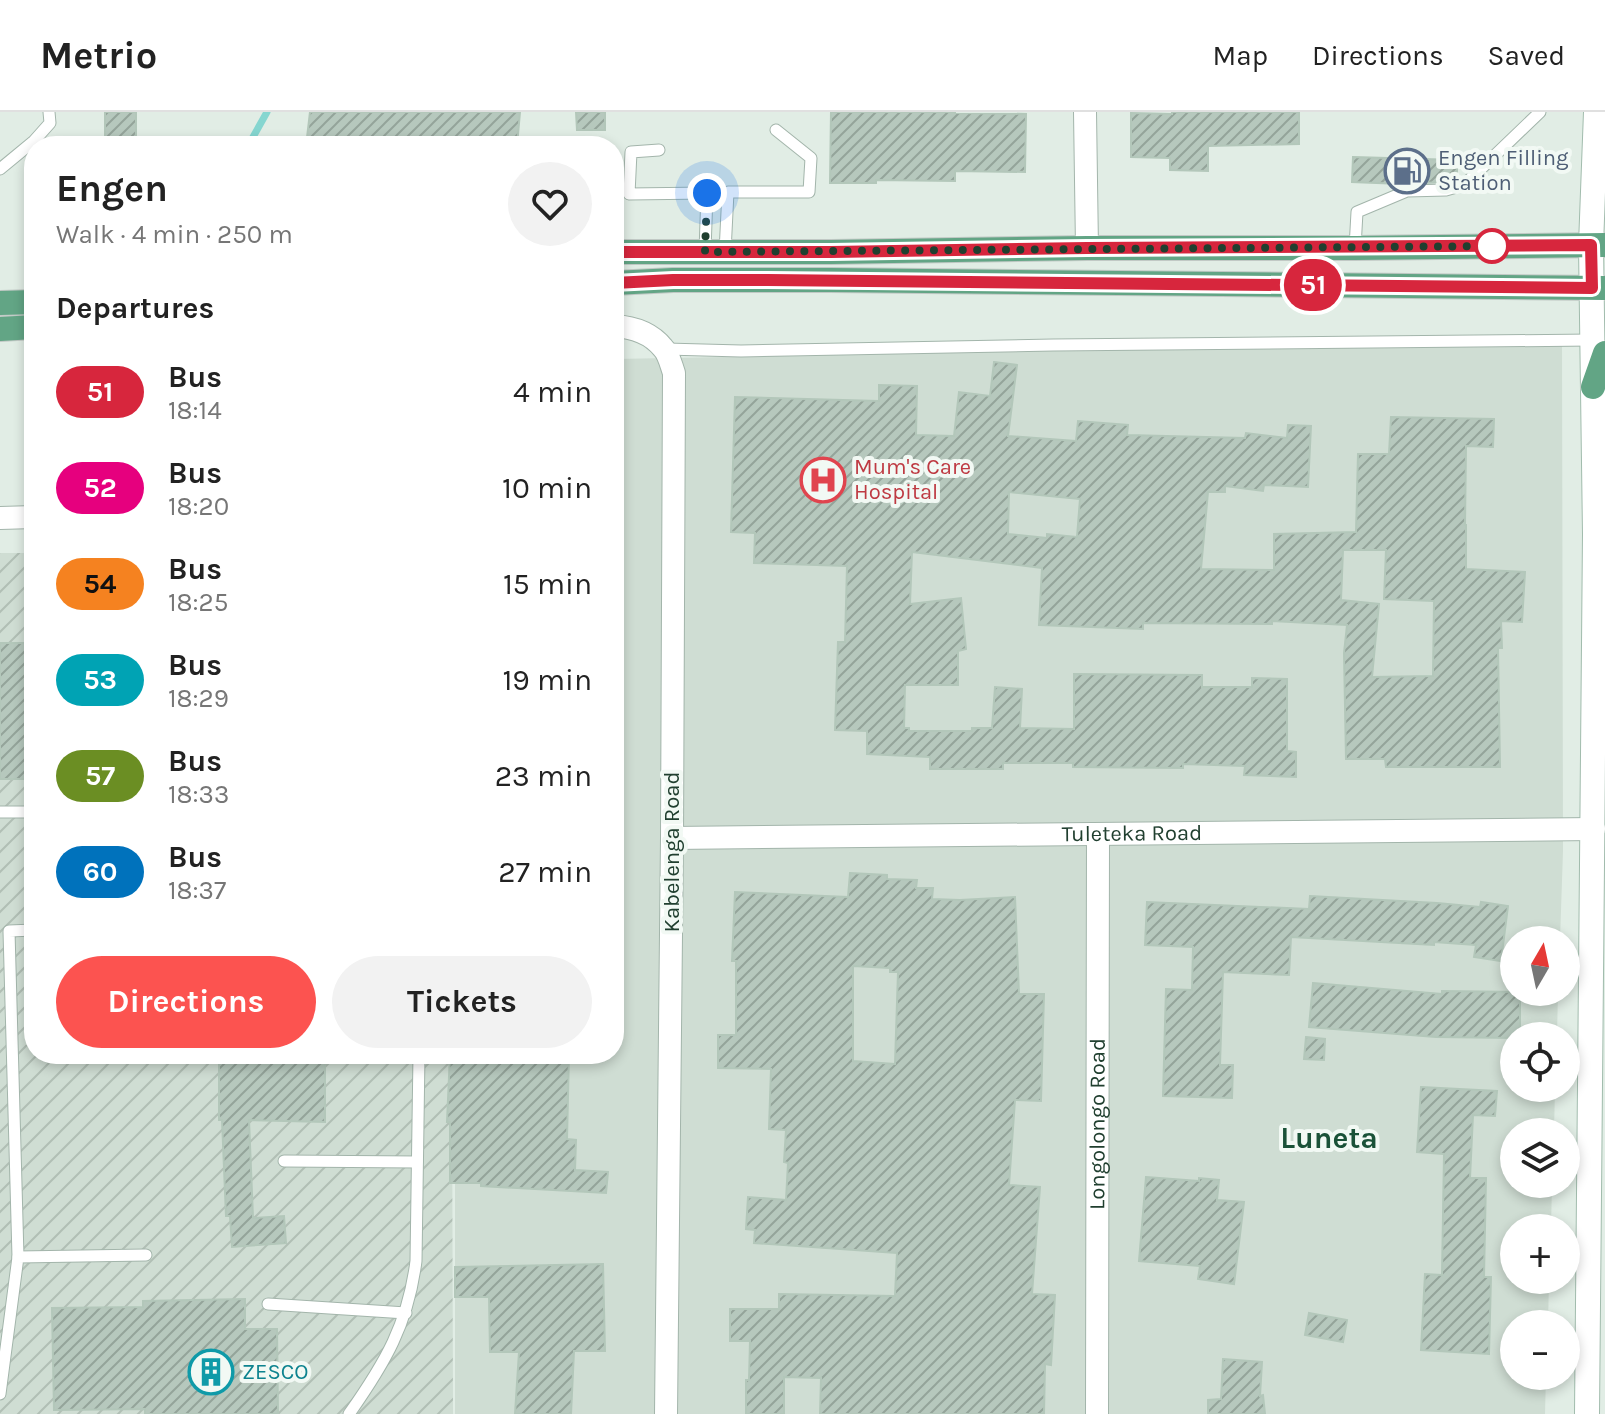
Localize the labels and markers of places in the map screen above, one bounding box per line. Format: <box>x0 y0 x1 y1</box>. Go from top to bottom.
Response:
place label: Engen Filling Station <box>1438 145 1569 196</box>
fuel station icon: Engen Filling Station <box>1383 147 1431 195</box>
unlabelled marker <box>1475 229 1509 263</box>
place label: Mum's Care Hospital <box>854 454 971 505</box>
hospital icon: Mum's Care Hospital <box>799 456 847 504</box>
building icon: ZESCO <box>187 1348 235 1396</box>
place label: ZESCO <box>242 1359 308 1385</box>

